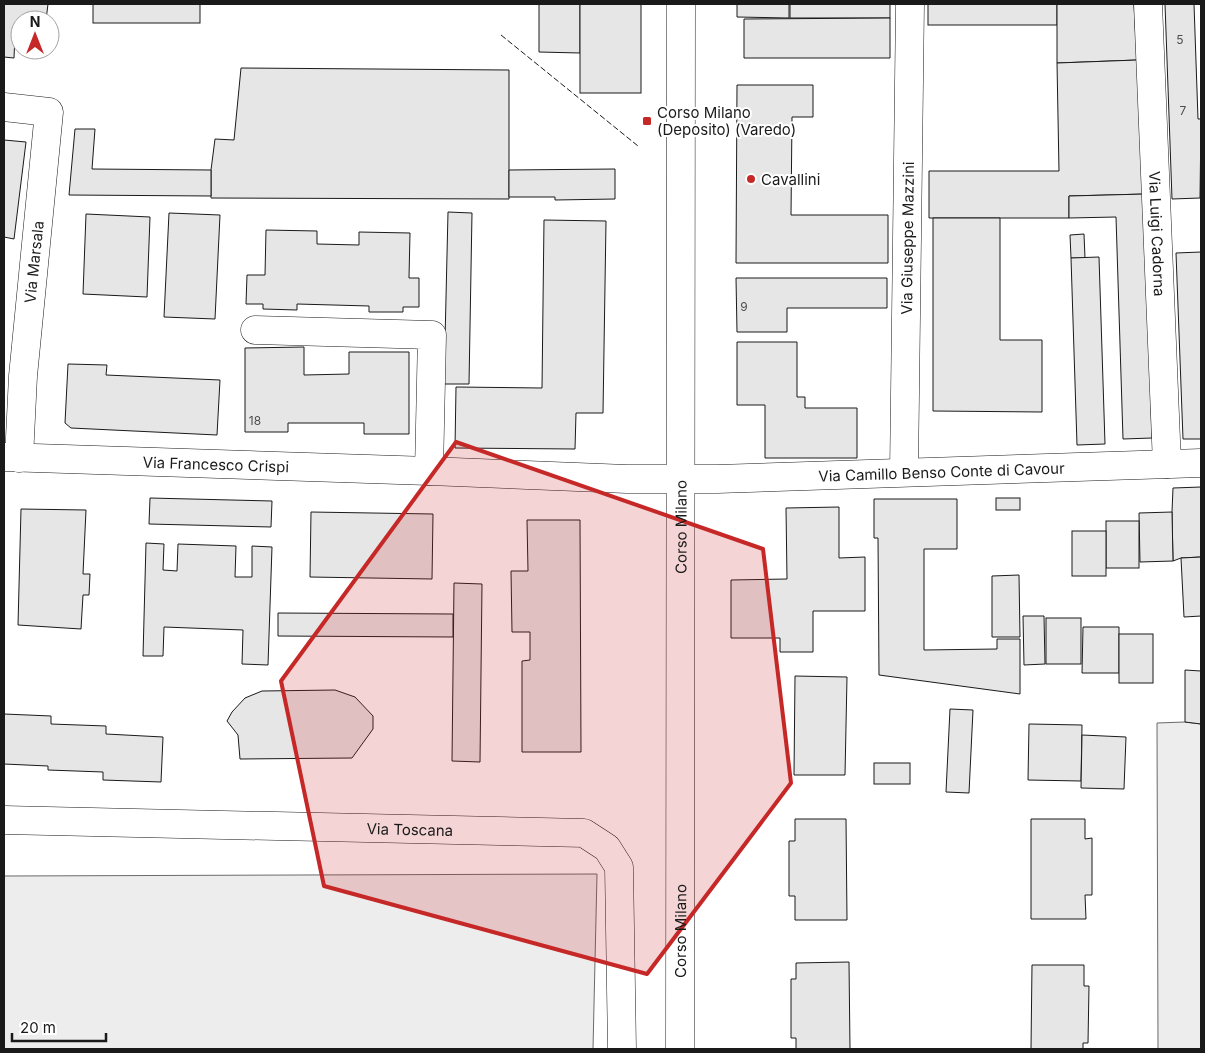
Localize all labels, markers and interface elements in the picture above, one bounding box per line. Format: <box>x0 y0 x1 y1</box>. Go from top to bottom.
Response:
north arrow <box>10 10 60 60</box>
text: N <box>30 13 40 30</box>
house number: 5 <box>1176 32 1184 47</box>
place label: Corso Milano (Deposito) (Varedo) <box>657 103 796 139</box>
house number: 7 <box>1180 103 1187 118</box>
marker: Corso Milano (Deposito) (Varedo) <box>641 115 653 127</box>
street label: Via Giuseppe Mazzini <box>897 161 917 315</box>
place label: Cavallini <box>761 170 820 189</box>
street label: Via Luigi Cadorna <box>1145 171 1170 297</box>
marker: Cavallini <box>745 173 757 185</box>
street label: Via Marsala <box>20 220 48 304</box>
house number: 9 <box>740 299 748 314</box>
house number: 18 <box>249 413 261 428</box>
street label: Via Francesco Crispi <box>142 452 289 476</box>
street label: Via Camillo Benso Conte di Cavour <box>818 458 1065 485</box>
street label: Corso Milano <box>671 480 690 574</box>
street label: Via Toscana <box>366 819 453 840</box>
street label: Corso Milano <box>671 884 690 978</box>
scale bar <box>12 1010 106 1042</box>
text: 20 m <box>20 1018 56 1037</box>

